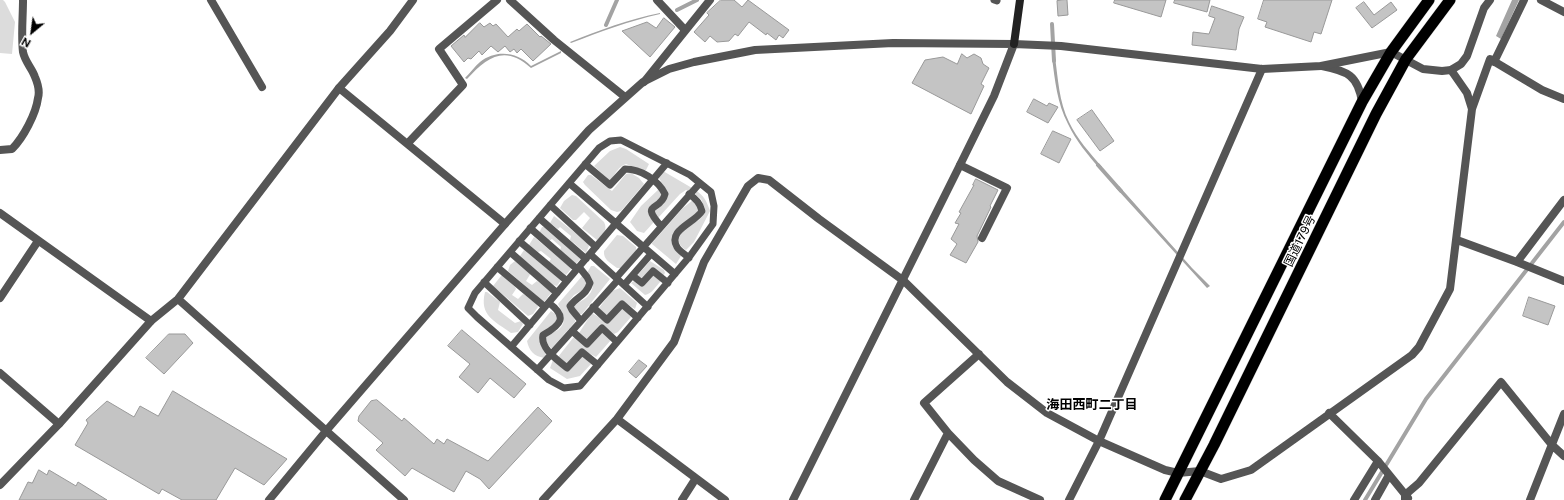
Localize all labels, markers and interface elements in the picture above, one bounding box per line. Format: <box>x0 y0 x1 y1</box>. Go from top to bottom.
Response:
north arrow <box>12 12 52 52</box>
text: N <box>20 35 33 50</box>
street label: 国道179号 <box>1281 213 1319 269</box>
district label: 海田西町二丁目 <box>1047 397 1137 413</box>

